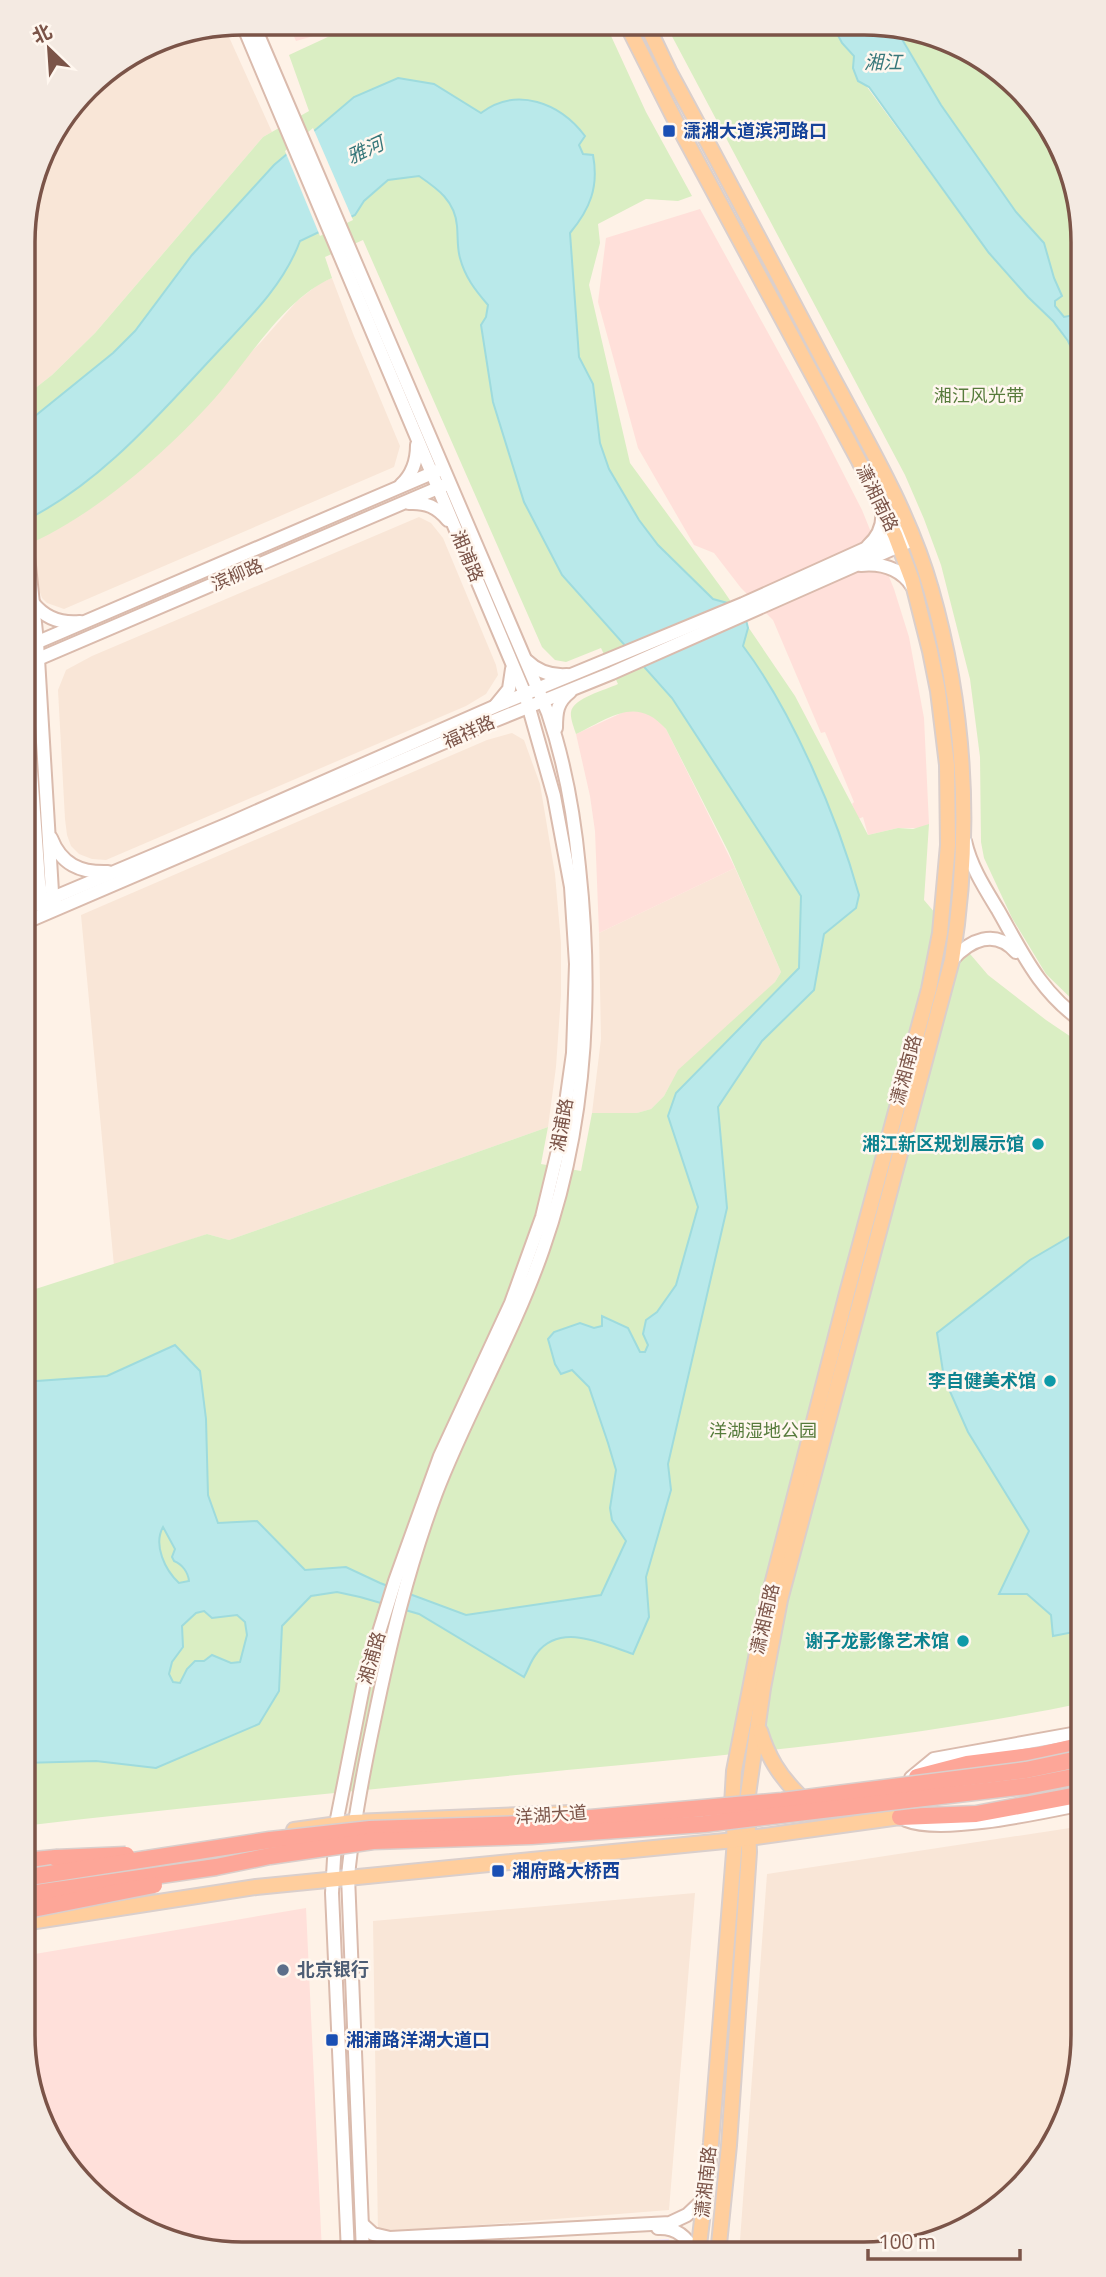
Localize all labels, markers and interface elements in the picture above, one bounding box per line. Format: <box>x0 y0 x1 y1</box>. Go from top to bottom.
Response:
north arrow <box>14 14 84 84</box>
text: 北 <box>27 16 56 50</box>
water label: 湘江 <box>864 47 904 76</box>
place label: 潇湘大道滨河路口 <box>683 117 827 144</box>
marker: 潇湘大道滨河路口 <box>661 123 677 139</box>
water label: 雅河 <box>341 127 392 171</box>
park label: 湘江风光带 <box>934 382 1024 409</box>
street label: 潇湘南路 <box>850 460 905 536</box>
street label: 湘浦路 <box>444 526 490 586</box>
street label: 滨柳路 <box>207 552 267 598</box>
street label: 福祥路 <box>439 708 499 755</box>
street label: 潇湘南路 <box>883 1032 928 1108</box>
street label: 湘浦路 <box>544 1096 579 1154</box>
place label: 湘江新区规划展示馆 <box>862 1130 1024 1157</box>
marker: 湘江新区规划展示馆 <box>1030 1136 1046 1152</box>
place label: 李自健美术馆 <box>928 1367 1036 1394</box>
marker: 李自健美术馆 <box>1042 1373 1058 1389</box>
park label: 洋湖湿地公园 <box>709 1417 817 1444</box>
street label: 潇湘南路 <box>743 1581 786 1657</box>
place label: 谢子龙影像艺术馆 <box>805 1627 949 1654</box>
street label: 湘浦路 <box>351 1628 392 1688</box>
marker: 谢子龙影像艺术馆 <box>955 1633 971 1649</box>
street label: 洋湖大道 <box>514 1799 588 1830</box>
place label: 湘府路大桥西 <box>512 1857 620 1884</box>
marker: 湘府路大桥西 <box>490 1863 506 1879</box>
place label: 北京银行 <box>297 1956 369 1983</box>
marker: 北京银行 <box>275 1962 291 1978</box>
place label: 湘浦路洋湖大道口 <box>346 2026 490 2053</box>
marker: 湘浦路洋湖大道口 <box>324 2032 340 2048</box>
street label: 潇湘南路 <box>688 2145 723 2219</box>
scale bar <box>868 2218 1020 2262</box>
text: 100 m <box>878 2225 935 2257</box>

